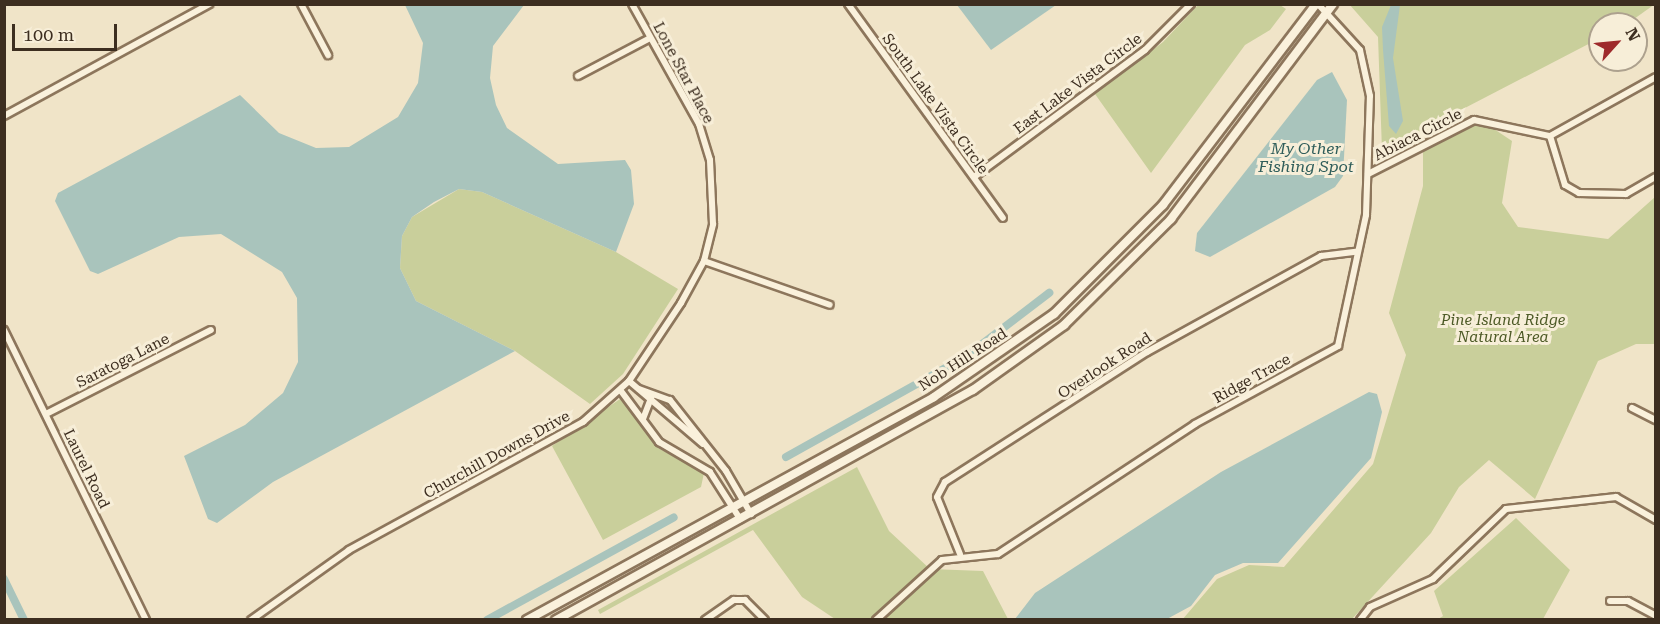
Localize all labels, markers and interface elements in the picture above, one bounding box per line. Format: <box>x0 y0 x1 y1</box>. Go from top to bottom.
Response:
scale bar <box>15 12 120 50</box>
north arrow <box>1588 12 1648 72</box>
street label: Lone Star Place <box>649 19 717 127</box>
text: 100 m <box>23 24 74 45</box>
text: N <box>1621 25 1644 44</box>
street label: South Lake Vista Circle <box>878 30 992 178</box>
street label: East Lake Vista Circle <box>1010 30 1146 138</box>
street label: Abiaca Circle <box>1371 105 1465 165</box>
water label: My Other Fishing Spot <box>1258 139 1354 177</box>
park label: Pine Island Ridge Natural Area <box>1441 311 1565 346</box>
street label: Nob Hill Road <box>915 325 1011 395</box>
street label: Overlook Road <box>1055 329 1155 403</box>
street label: Saratoga Lane <box>74 330 172 392</box>
street label: Ridge Trace <box>1210 350 1294 408</box>
street label: Churchill Downs Drive <box>421 407 573 503</box>
street label: Laurel Road <box>59 426 113 512</box>

